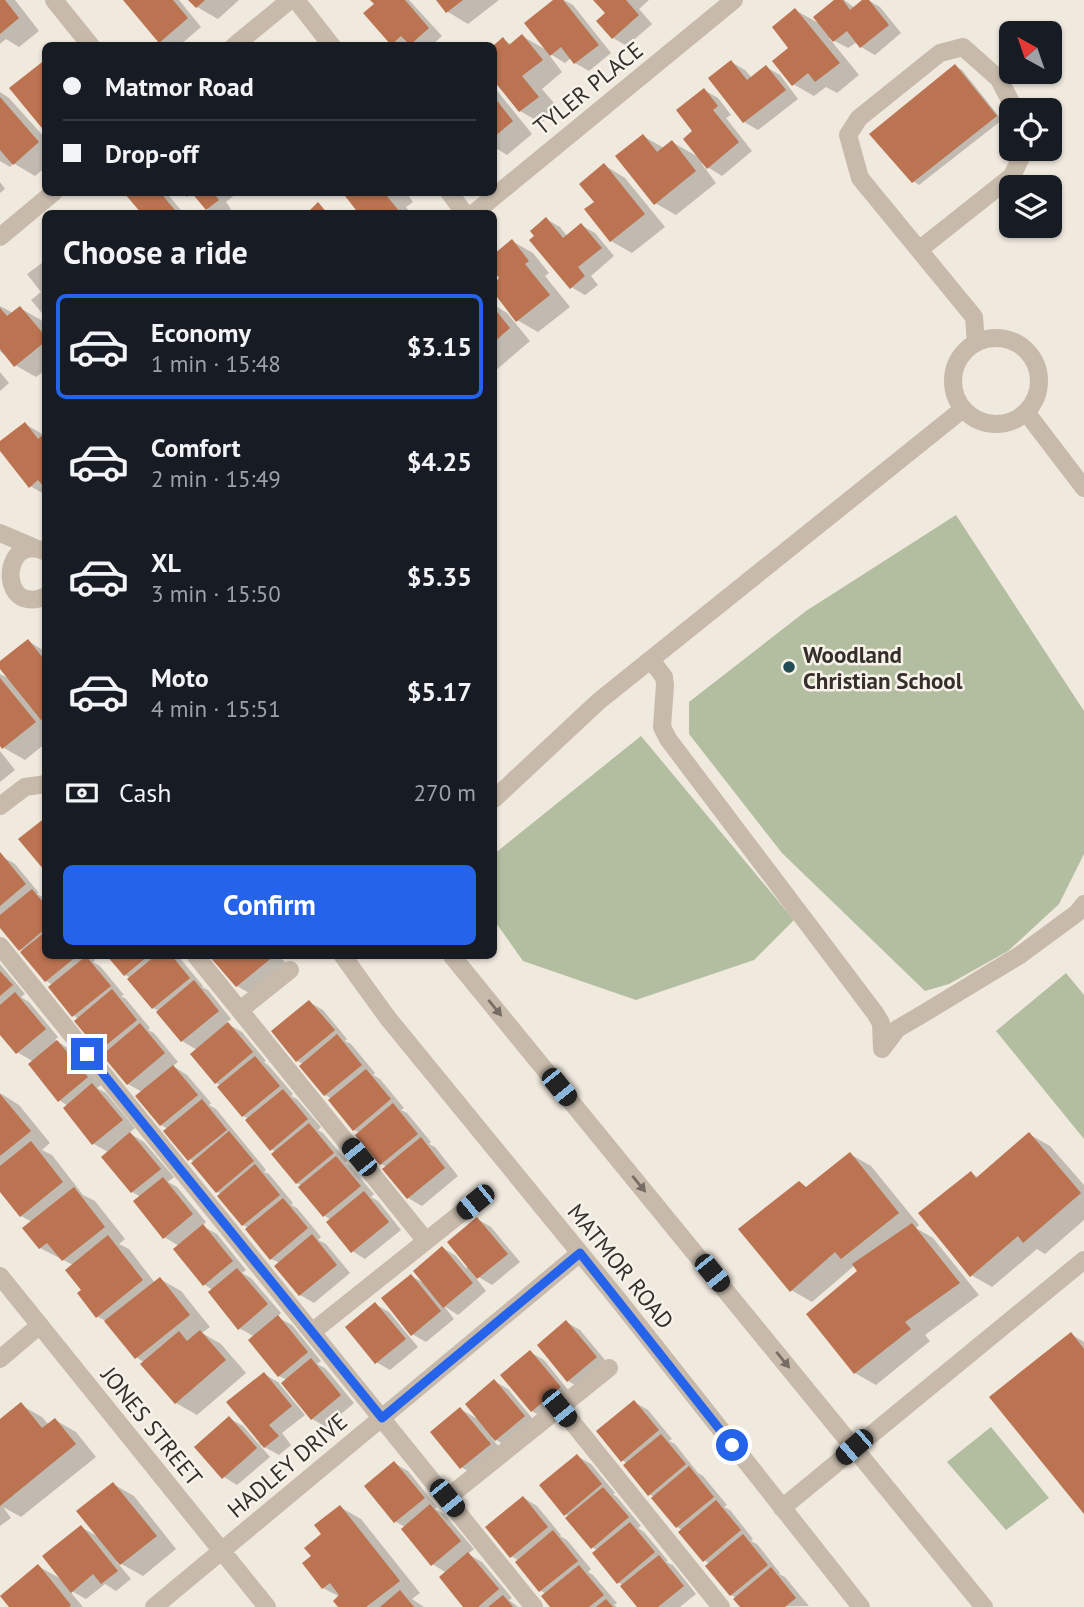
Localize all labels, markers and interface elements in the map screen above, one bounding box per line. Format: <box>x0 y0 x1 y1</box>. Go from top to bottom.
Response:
north arrow <box>999 21 1062 84</box>
map controls <box>999 21 1062 238</box>
street label: TYLER PLACE <box>527 35 649 141</box>
text: Matmor Road <box>105 70 254 103</box>
button: locate <box>999 98 1062 161</box>
text: Drop-off <box>105 137 199 170</box>
button: layers <box>999 175 1062 238</box>
text: Choose a ride <box>63 231 248 273</box>
icon: car <box>67 315 130 378</box>
text: Economy <box>151 316 251 349</box>
text: $3.15 <box>407 330 472 363</box>
text: 1 min · 15:48 <box>151 349 281 378</box>
icon: car <box>67 430 130 493</box>
text: Comfort <box>151 431 241 464</box>
text: $4.25 <box>407 445 472 478</box>
text: 2 min · 15:49 <box>151 464 281 493</box>
icon: car <box>67 545 130 608</box>
text: XL <box>151 546 181 579</box>
text: $5.35 <box>407 560 472 593</box>
text: 3 min · 15:50 <box>151 579 281 608</box>
place label: Woodland Christian School <box>803 640 963 695</box>
marker: Woodland Christian School <box>781 659 797 675</box>
icon: car <box>67 660 130 723</box>
text: Moto <box>151 661 209 694</box>
text: $5.17 <box>407 675 472 708</box>
text: 4 min · 15:51 <box>151 694 281 723</box>
icon: cash <box>63 774 101 812</box>
text: Cash <box>119 776 171 809</box>
text: 270 m <box>414 778 476 807</box>
button: Confirm <box>63 865 476 945</box>
one-way arrow <box>487 1000 502 1017</box>
route end <box>71 1038 103 1070</box>
car <box>538 1064 581 1110</box>
car <box>338 1134 381 1180</box>
one-way arrow <box>631 1176 646 1193</box>
car <box>453 1181 498 1223</box>
street label: MATMOR ROAD <box>562 1197 680 1335</box>
car <box>691 1250 734 1296</box>
one-way arrow <box>776 1351 791 1369</box>
street label: JONES STREET <box>95 1360 209 1492</box>
car <box>538 1385 581 1431</box>
street label: HADLEY DRIVE <box>221 1407 353 1523</box>
car <box>832 1425 877 1469</box>
route start <box>716 1429 748 1461</box>
car <box>426 1475 469 1521</box>

